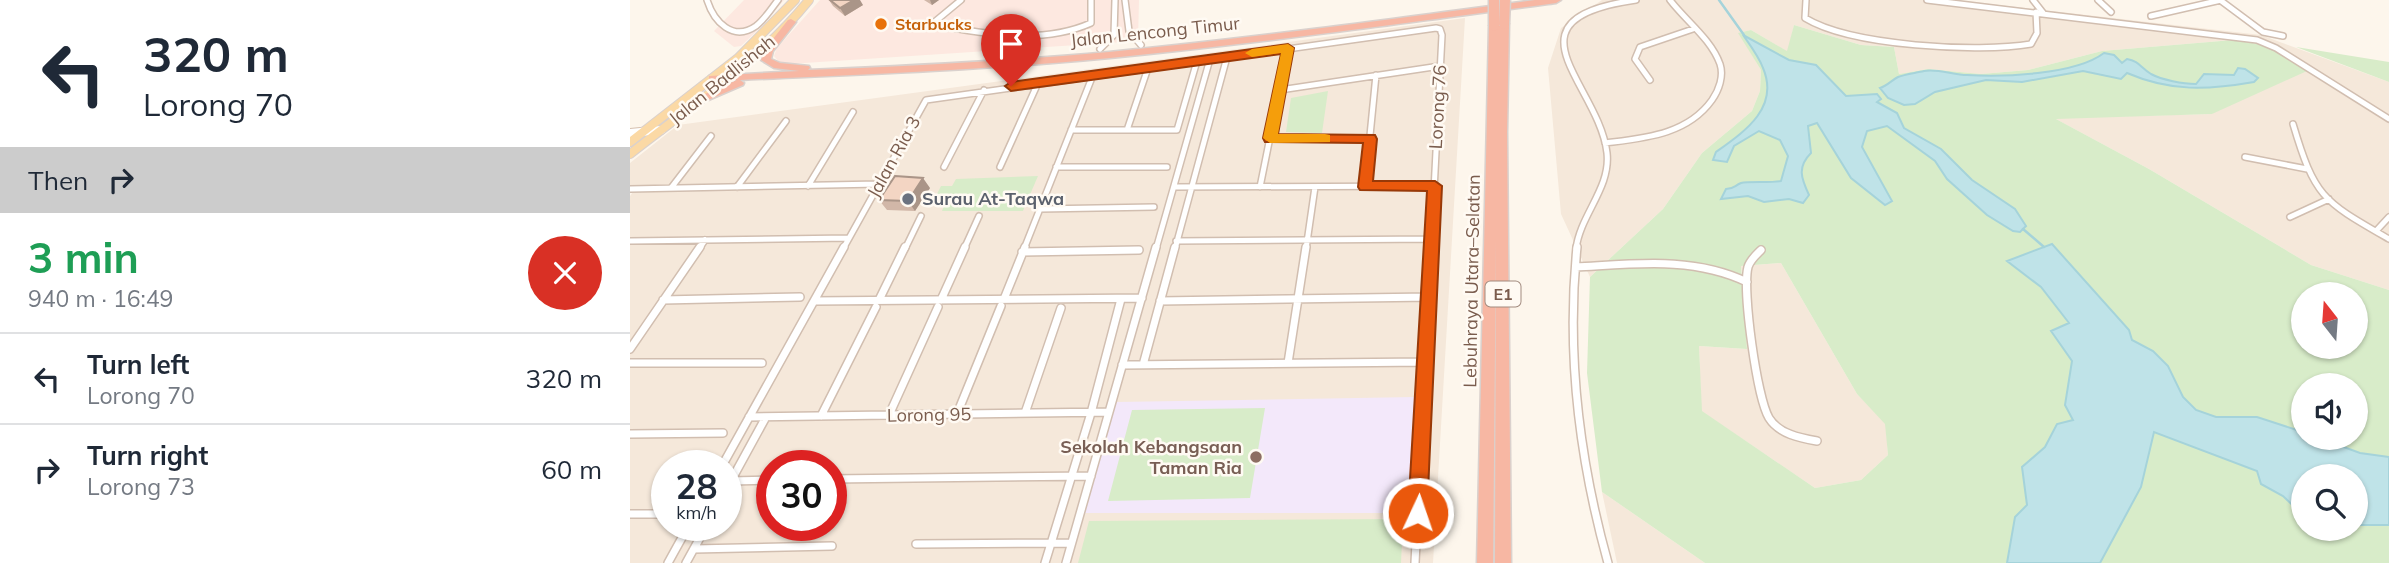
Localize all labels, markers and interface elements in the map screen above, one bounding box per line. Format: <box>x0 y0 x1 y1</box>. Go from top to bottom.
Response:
street label: Jalan Lencong Timur <box>1069 11 1241 52</box>
place label: Starbucks <box>895 14 972 34</box>
pin <box>981 14 1041 86</box>
marker: Starbucks <box>873 16 889 32</box>
text: 320 m <box>143 23 289 84</box>
icon: arrive <box>992 25 1030 63</box>
icon: left <box>28 28 119 119</box>
street label: Jalan Badlishah <box>664 30 780 130</box>
street label: Lorong 76 <box>1424 64 1451 150</box>
text: Lorong 70 <box>143 84 293 124</box>
street label: Jalan Ria 3 <box>862 112 925 202</box>
icon: right <box>102 161 140 199</box>
text: Then <box>28 164 88 197</box>
street label: Lebuhraya Utara–Selatan <box>1458 174 1485 388</box>
place label: Surau At-Taqwa <box>922 187 1064 210</box>
marker: Surau At-Taqwa <box>900 191 916 207</box>
text: 3 min <box>28 231 139 284</box>
button: close <box>528 236 602 310</box>
road number: E1 <box>1486 282 1520 306</box>
north arrow <box>2291 282 2368 359</box>
map controls <box>2291 282 2368 541</box>
text: 940 m · 16:49 <box>28 284 173 313</box>
text: Turn left <box>87 348 189 381</box>
icon: left <box>28 360 66 398</box>
text: 320 m <box>526 362 602 395</box>
button: sound <box>2291 373 2368 450</box>
text: Lorong 70 <box>87 381 195 410</box>
street label: Lorong 95 <box>887 402 972 427</box>
place label: Sekolah Kebangsaan Taman Ria <box>1060 435 1242 479</box>
text: Turn right <box>87 439 208 472</box>
marker: Sekolah Kebangsaan Taman Ria <box>1248 449 1264 465</box>
speed limit sign: 30 <box>756 450 847 541</box>
icon: right <box>28 451 66 489</box>
text: 60 m <box>541 453 602 486</box>
text: 28 <box>675 464 718 508</box>
button: search <box>2291 464 2368 541</box>
text: Lorong 73 <box>87 472 195 501</box>
position arrow <box>1381 476 1455 550</box>
text: km/h <box>676 501 717 524</box>

